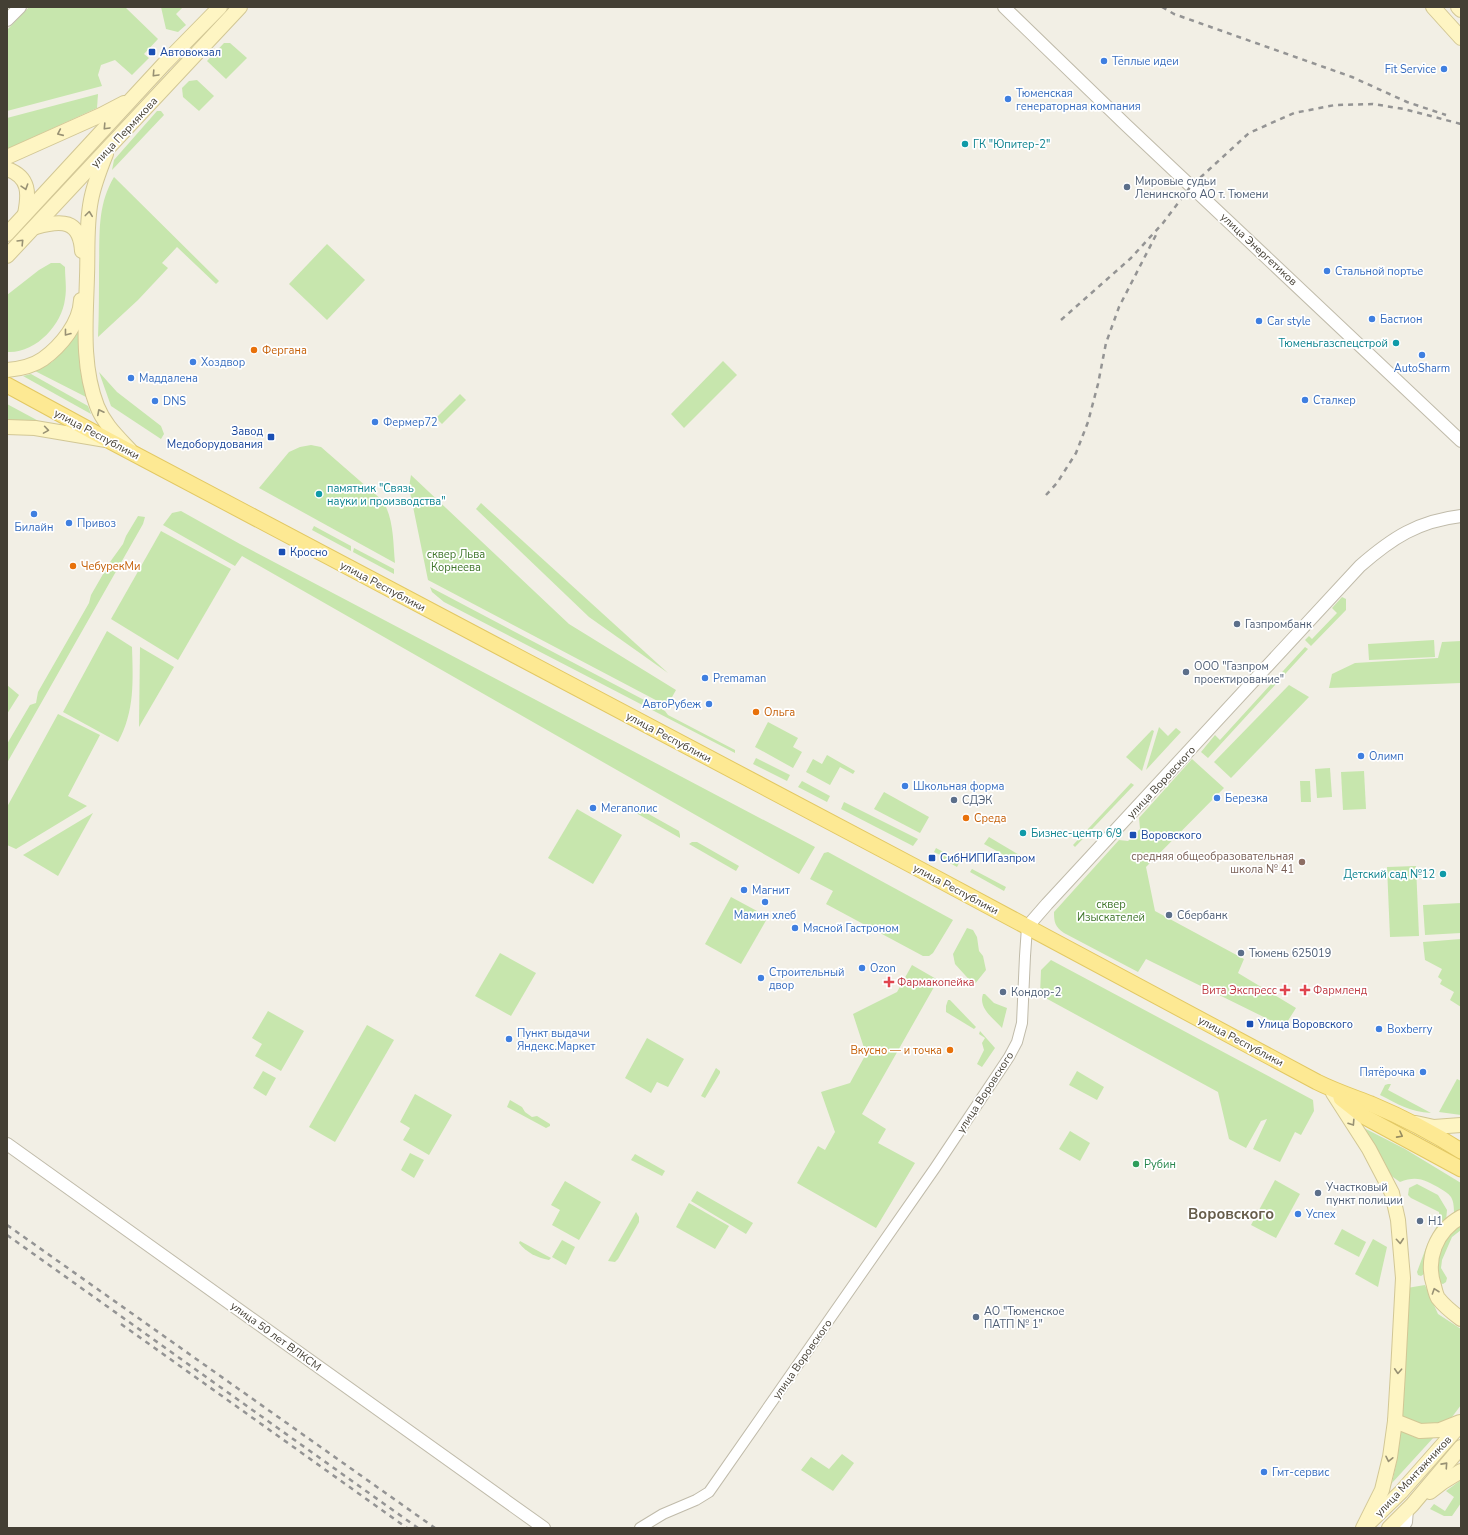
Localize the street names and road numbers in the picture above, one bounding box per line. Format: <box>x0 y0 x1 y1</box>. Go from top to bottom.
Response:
street label: улица Пермякова <box>88 94 161 171</box>
street label: улица Энергетиков <box>1217 210 1300 289</box>
street label: улица Республики <box>51 406 142 463</box>
street label: улица Республики <box>337 558 428 615</box>
street label: улица Республики <box>623 709 714 766</box>
street label: улица Воровского <box>1124 743 1199 822</box>
street label: улица Республики <box>910 861 1001 918</box>
street label: улица Республики <box>1195 1013 1286 1070</box>
street label: улица Воровского <box>953 1049 1017 1136</box>
street label: улица 50 лет ВЛКСМ <box>227 1298 324 1374</box>
street label: улица Воровского <box>769 1316 836 1402</box>
street label: улица Монтажников <box>1372 1432 1455 1520</box>

